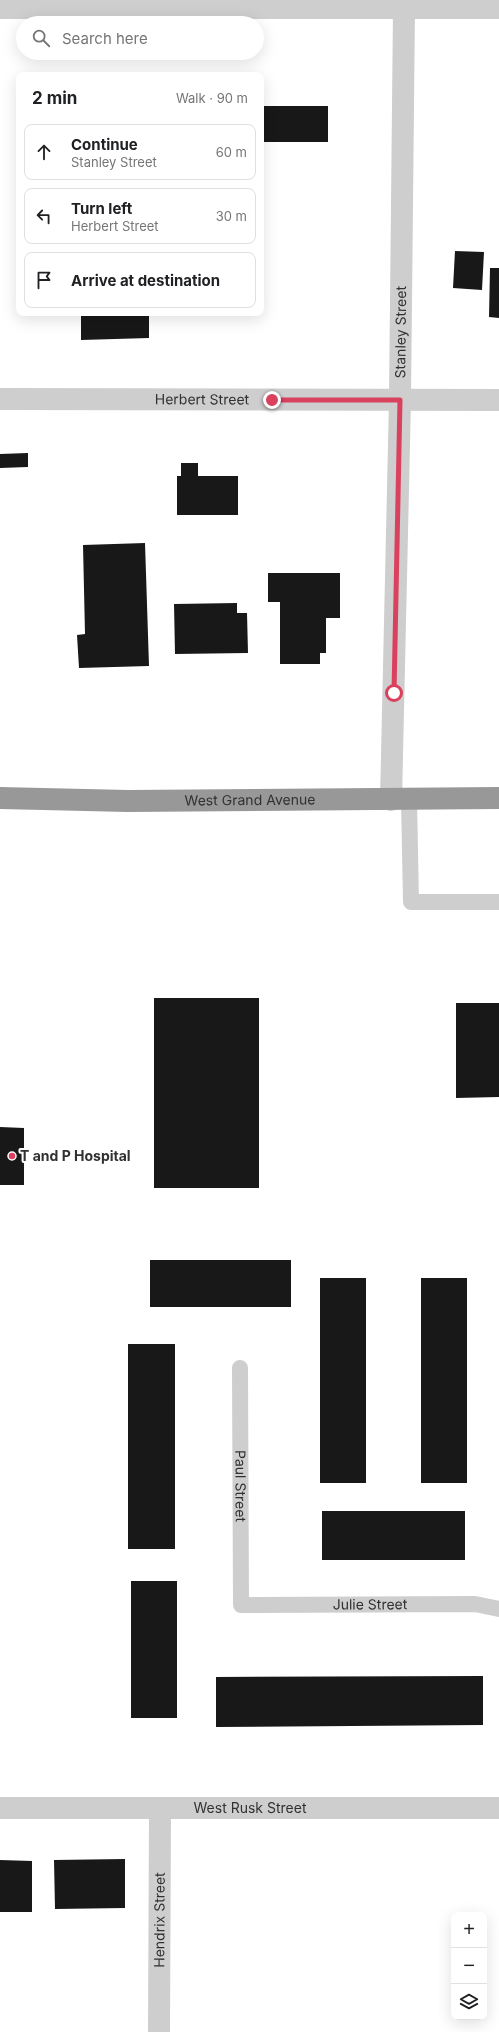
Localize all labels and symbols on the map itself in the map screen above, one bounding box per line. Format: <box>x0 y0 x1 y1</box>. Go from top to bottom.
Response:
street label: Stanley Street <box>391 285 409 378</box>
street label: Herbert Street <box>155 390 250 408</box>
route end <box>263 391 281 409</box>
route start <box>385 684 403 702</box>
street label: West Grand Avenue <box>184 790 315 809</box>
place label: T and P Hospital <box>20 1147 131 1164</box>
marker: T and P Hospital <box>7 1151 17 1161</box>
street label: Paul Street <box>232 1450 250 1522</box>
street label: Julie Street <box>333 1595 408 1613</box>
street label: West Rusk Street <box>193 1799 307 1816</box>
street label: Hendrix Street <box>150 1872 168 1968</box>

